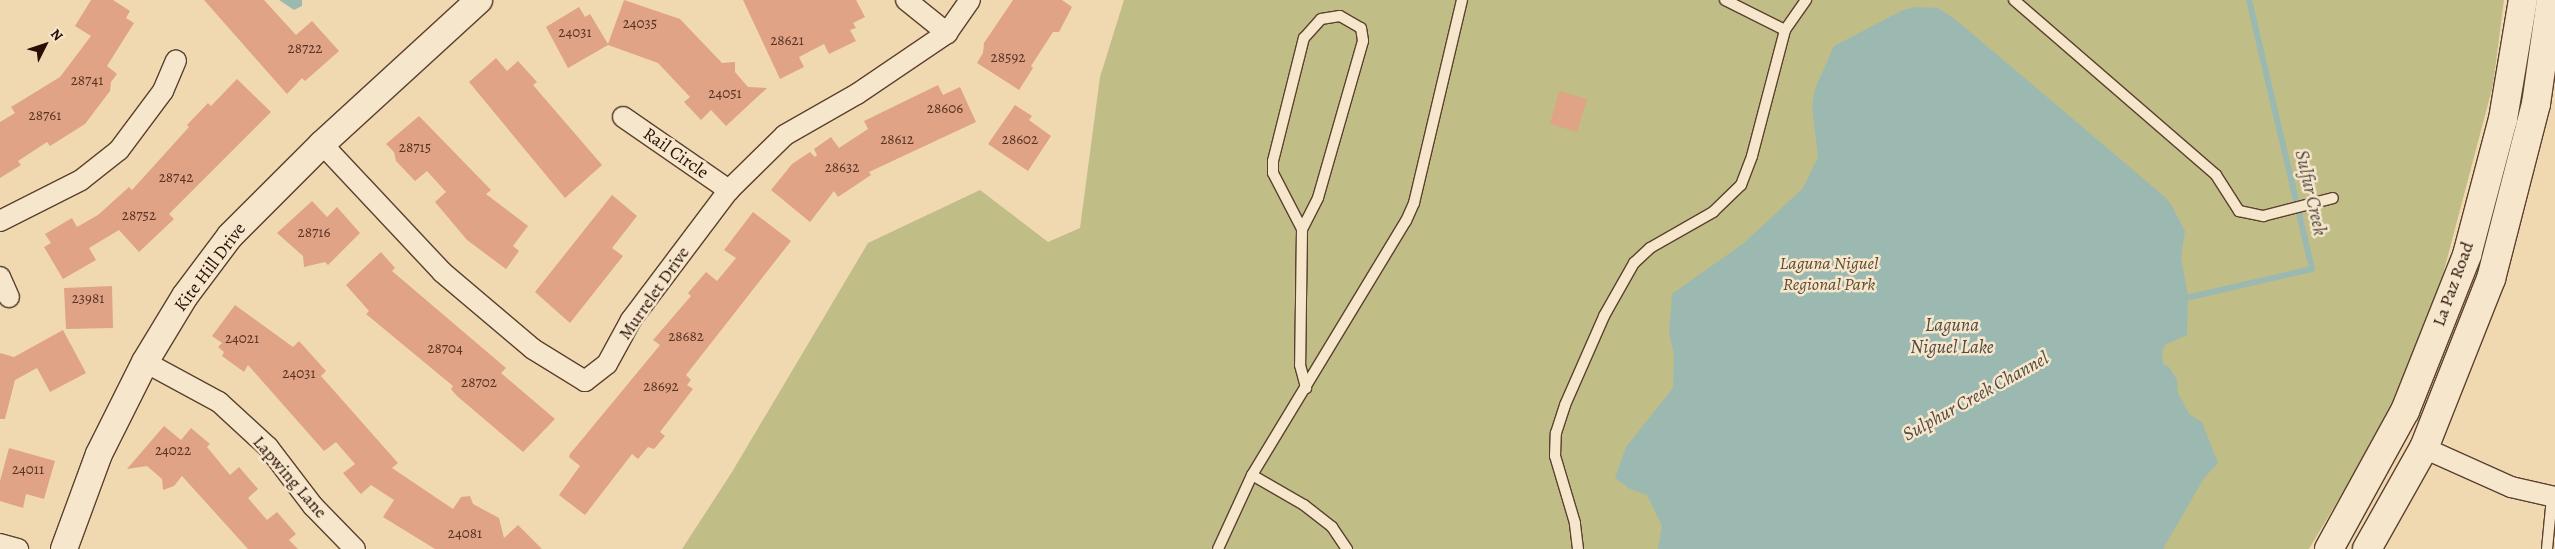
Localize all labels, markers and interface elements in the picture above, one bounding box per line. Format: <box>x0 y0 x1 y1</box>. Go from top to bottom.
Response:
house number: 24035 <box>623 15 657 33</box>
north arrow <box>20 20 70 70</box>
house number: 24031 <box>558 24 592 42</box>
text: N <box>46 25 67 45</box>
house number: 28621 <box>770 32 804 50</box>
house number: 28722 <box>288 40 322 58</box>
house number: 28592 <box>991 49 1025 67</box>
house number: 28741 <box>71 72 103 90</box>
house number: 24051 <box>708 85 742 103</box>
house number: 28606 <box>927 100 963 118</box>
house number: 28761 <box>29 107 61 125</box>
street label: Rail Circle <box>639 123 713 183</box>
house number: 28612 <box>880 131 914 149</box>
house number: 28602 <box>1002 131 1038 149</box>
house number: 28715 <box>399 139 431 157</box>
water label: Sulfur Creek <box>2289 148 2331 238</box>
house number: 28632 <box>825 159 859 177</box>
house number: 28742 <box>159 169 193 187</box>
house number: 28752 <box>122 207 156 225</box>
street label: Kite Hill Drive <box>170 219 250 315</box>
house number: 28716 <box>298 224 330 242</box>
street label: La Paz Road <box>2428 239 2478 329</box>
street label: Murrelet Drive <box>614 242 694 344</box>
park label: Laguna Niguel Regional Park <box>1780 253 1878 296</box>
house number: 23981 <box>72 290 104 308</box>
water label: Laguna Niguel Lake <box>1910 315 1994 359</box>
house number: 28682 <box>668 328 704 346</box>
house number: 24021 <box>225 330 259 348</box>
house number: 28704 <box>427 340 463 358</box>
water label: Sulphur Creek Channel <box>1899 347 2053 447</box>
house number: 24031 <box>282 365 316 383</box>
house number: 28702 <box>461 374 497 392</box>
house number: 28692 <box>643 378 679 396</box>
street label: Lapwing Lane <box>248 431 332 523</box>
house number: 24022 <box>155 442 191 460</box>
house number: 24011 <box>12 461 44 479</box>
house number: 24081 <box>448 525 482 543</box>

